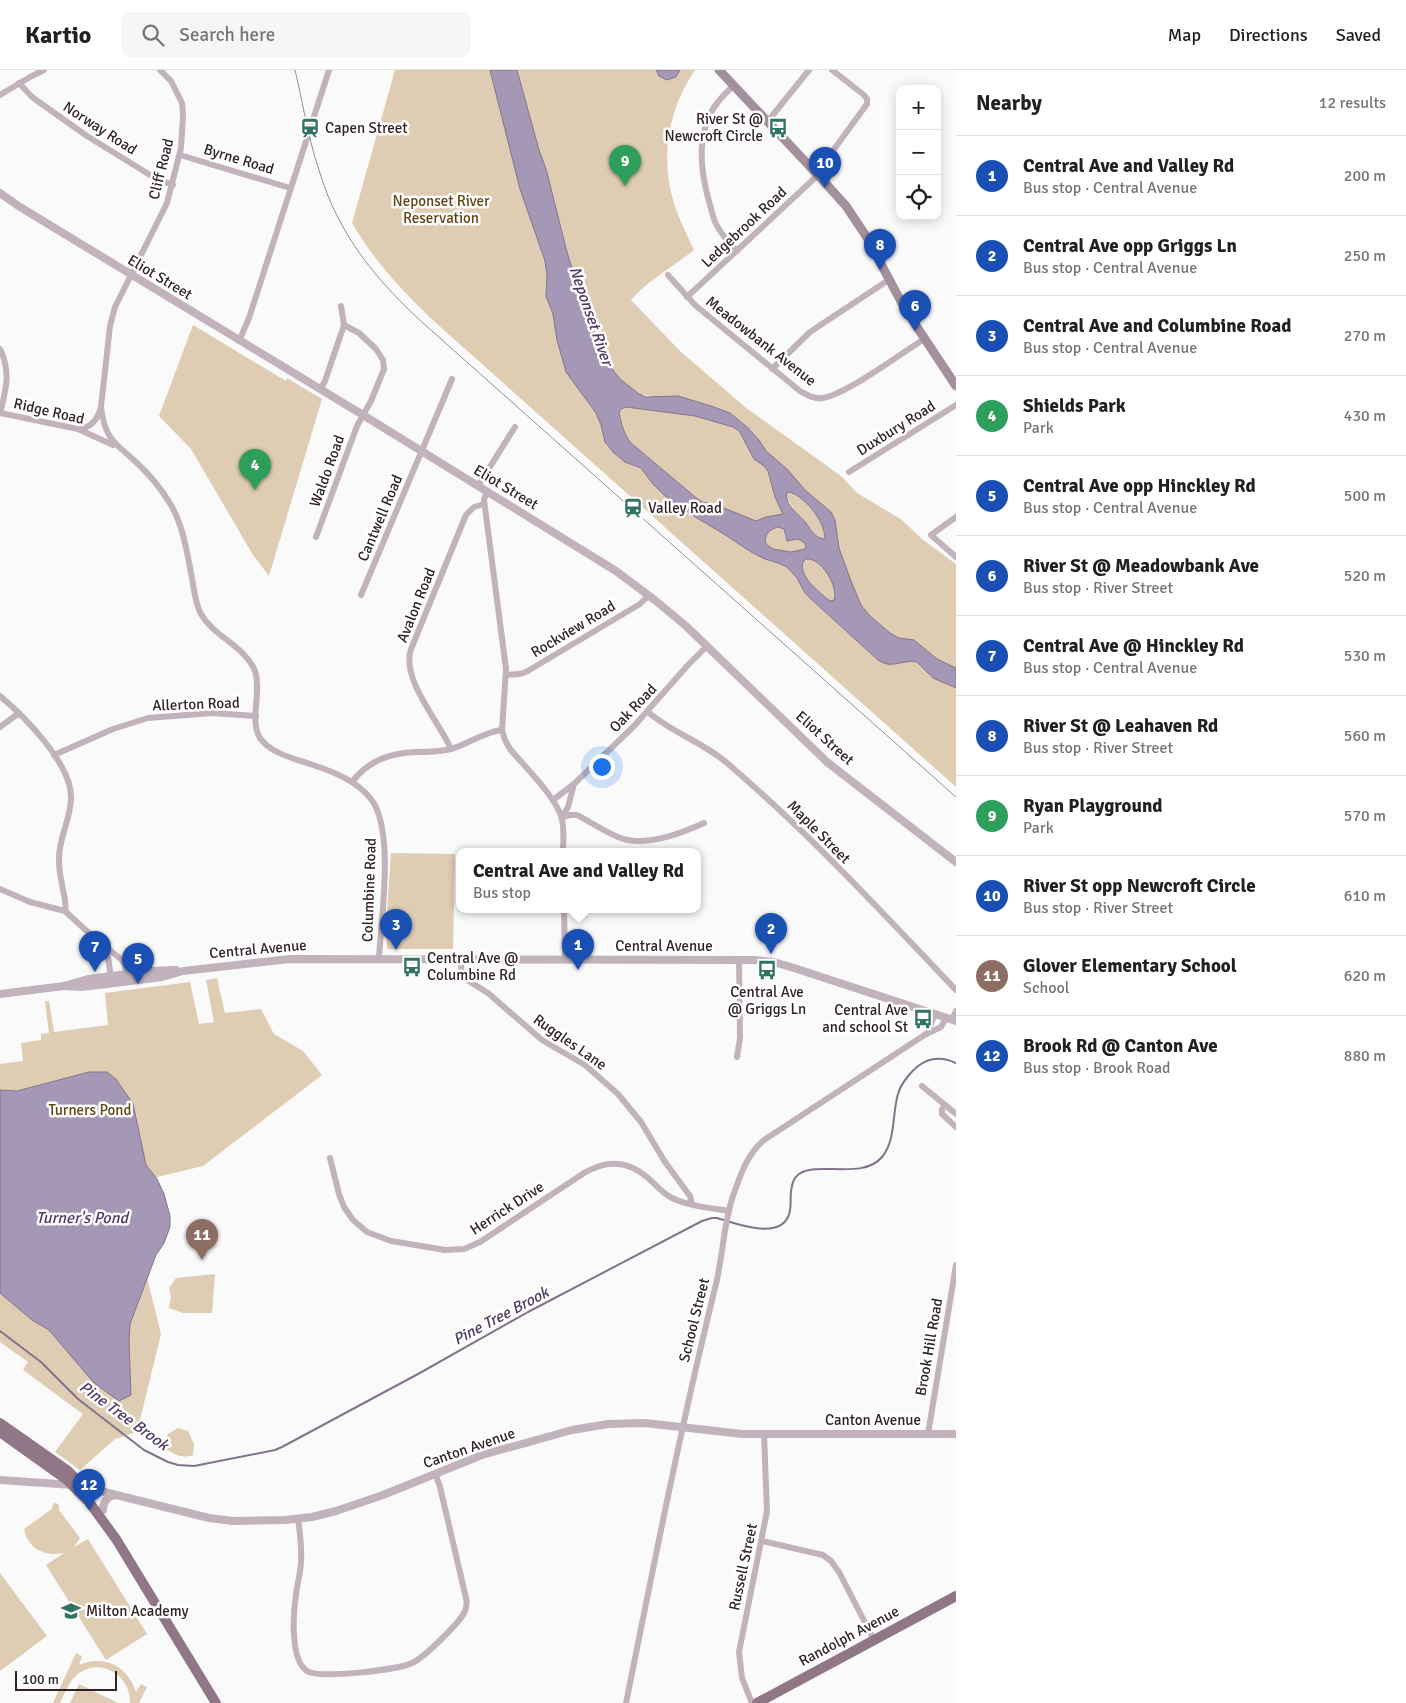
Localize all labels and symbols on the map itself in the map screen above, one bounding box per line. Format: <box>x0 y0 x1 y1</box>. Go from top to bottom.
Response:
street label: Norway Road <box>60 97 140 159</box>
place label: River St @ Newcroft Circle <box>665 110 763 145</box>
station icon: Capen Street <box>299 117 321 139</box>
bus stop icon: River St @ Newcroft Circle <box>767 117 789 139</box>
place label: Capen Street <box>325 119 408 137</box>
street label: Cliff Road <box>145 137 177 201</box>
street label: Byrne Road <box>202 140 276 178</box>
pin: 9 <box>609 145 641 186</box>
pin: 10 <box>809 147 841 188</box>
street label: Ledgebrook Road <box>698 183 790 271</box>
park label: Neponset River Reservation <box>393 192 490 227</box>
pin: 8 <box>864 229 896 270</box>
street label: Eliot Street <box>124 251 196 303</box>
water label: Neponset River <box>565 264 618 370</box>
pin: 6 <box>899 290 931 331</box>
street label: Meadowbank Avenue <box>702 292 820 390</box>
street label: Ridge Road <box>12 394 86 428</box>
street label: Duxbury Road <box>853 397 939 459</box>
street label: Waldo Road <box>306 433 348 509</box>
pin: 4 <box>239 449 271 490</box>
street label: Eliot Street <box>470 461 542 513</box>
street label: Cantwell Road <box>354 472 406 564</box>
station icon: Valley Road <box>622 497 644 519</box>
place label: Valley Road <box>648 499 722 517</box>
street label: Avalon Road <box>393 565 439 645</box>
street label: Rockview Road <box>527 597 619 661</box>
street label: Oak Road <box>606 680 660 736</box>
street label: Allerton Road <box>152 693 240 715</box>
street label: Eliot Street <box>792 707 858 769</box>
your location <box>589 754 615 780</box>
street label: Maple Street <box>784 797 854 867</box>
street label: Columbine Road <box>358 838 380 942</box>
pin: 3 <box>380 909 412 950</box>
pin: 2 <box>755 913 787 954</box>
pin: 1 <box>562 929 594 970</box>
pin: 7 <box>79 931 111 972</box>
street label: Central Avenue <box>209 936 307 962</box>
street label: Central Avenue <box>615 937 713 955</box>
pin: 5 <box>122 943 154 984</box>
place label: Central Ave @ Columbine Rd <box>427 949 518 984</box>
bus stop icon: Central Ave @ Columbine Rd <box>401 956 423 978</box>
bus stop icon: Central Ave @ Griggs Ln <box>756 959 778 981</box>
place label: Central Ave @ Griggs Ln <box>728 983 806 1018</box>
place label: Central Ave and school St <box>822 1001 908 1036</box>
bus stop icon: Central Ave and school St <box>912 1008 934 1030</box>
street label: Ruggles Lane <box>530 1010 610 1074</box>
park label: Turners Pond <box>49 1101 132 1119</box>
street label: Herrick Drive <box>467 1177 547 1239</box>
water label: Turner's Pond <box>36 1208 130 1228</box>
pin: 11 <box>186 1219 218 1260</box>
street label: School Street <box>675 1276 713 1364</box>
water label: Pine Tree Brook <box>450 1281 554 1350</box>
street label: Brook Hill Road <box>912 1297 946 1397</box>
water label: Pine Tree Brook <box>75 1377 174 1456</box>
street label: Canton Avenue <box>825 1411 921 1429</box>
street label: Canton Avenue <box>421 1424 517 1472</box>
pin: 12 <box>73 1469 105 1510</box>
street label: Russell Street <box>725 1522 761 1612</box>
school or university icon: Milton Academy <box>60 1600 82 1622</box>
place label: Milton Academy <box>86 1602 189 1620</box>
street label: Randolph Avenue <box>796 1602 902 1670</box>
scale bar <box>15 1668 118 1691</box>

